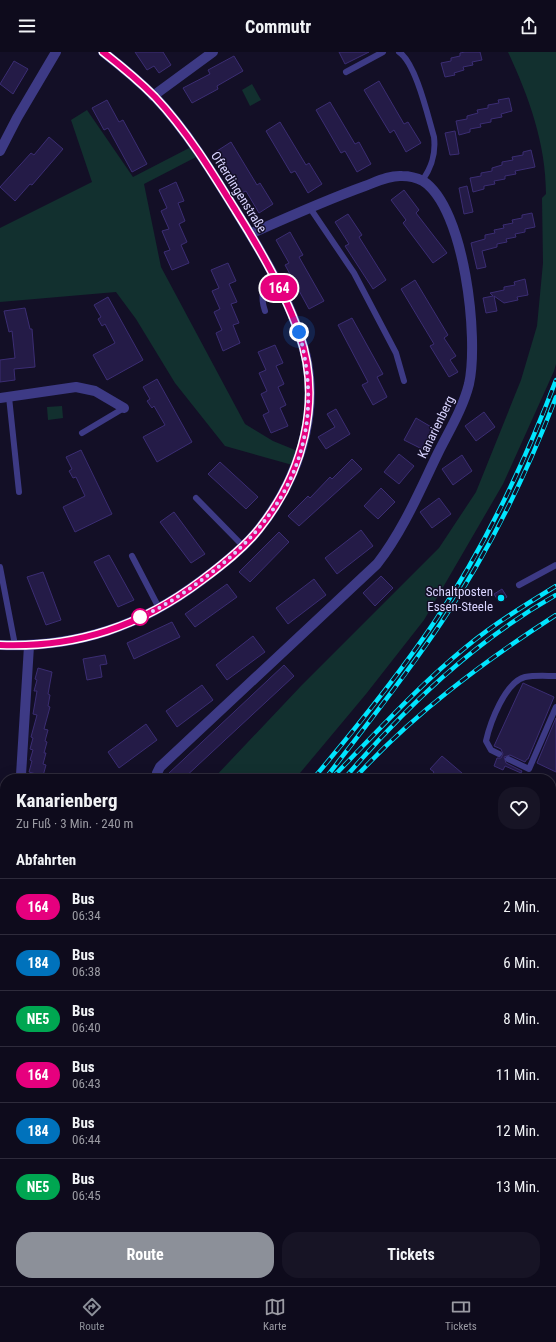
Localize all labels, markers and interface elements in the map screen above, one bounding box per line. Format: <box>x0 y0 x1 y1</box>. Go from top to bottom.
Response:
icon: menu <box>16 15 38 37</box>
icon: share <box>518 15 540 37</box>
text: Commutr <box>245 16 311 37</box>
street label: Ofterdingenstraße <box>208 149 270 235</box>
line badge: 164 <box>256 275 302 301</box>
text: 164 <box>268 280 290 296</box>
your location <box>289 322 309 342</box>
street label: Kanarienberg <box>414 393 458 461</box>
place label: Schaltposten Essen-Steele <box>426 584 493 614</box>
marker: Schaltposten Essen-Steele <box>496 593 506 603</box>
unlabelled marker <box>131 608 149 626</box>
button: heart <box>498 787 540 829</box>
text: Kanarienberg <box>16 789 117 812</box>
text: Zu Fuß · 3 Min. · 240 m <box>16 816 133 831</box>
text: Abfahrten <box>16 851 76 869</box>
text: Bus <box>72 890 95 908</box>
text: 2 Min. <box>503 898 540 916</box>
text: 164 <box>27 899 49 915</box>
text: 06:34 <box>72 908 101 923</box>
text: Bus <box>72 946 95 964</box>
text: 6 Min. <box>503 954 540 972</box>
text: 184 <box>27 955 49 971</box>
text: 06:38 <box>72 964 101 979</box>
text: Bus <box>72 1002 95 1020</box>
text: 8 Min. <box>503 1010 540 1028</box>
text: NE5 <box>27 1011 49 1027</box>
text: 06:40 <box>72 1020 101 1035</box>
text: Bus <box>72 1058 95 1076</box>
text: 11 Min. <box>496 1066 540 1084</box>
text: 164 <box>27 1067 49 1083</box>
text: 06:43 <box>72 1076 101 1091</box>
text: Bus <box>72 1114 95 1132</box>
text: 12 Min. <box>496 1122 540 1140</box>
text: 184 <box>27 1123 49 1139</box>
text: 06:44 <box>72 1132 101 1147</box>
text: Bus <box>72 1170 95 1188</box>
text: 13 Min. <box>496 1178 540 1196</box>
text: NE5 <box>27 1179 49 1195</box>
text: 06:45 <box>72 1188 101 1203</box>
button: Route <box>16 1232 274 1278</box>
button: Tickets <box>282 1232 540 1278</box>
tab: Route <box>79 1296 104 1333</box>
tab: Karte <box>263 1296 286 1333</box>
tab: Tickets <box>445 1296 477 1333</box>

